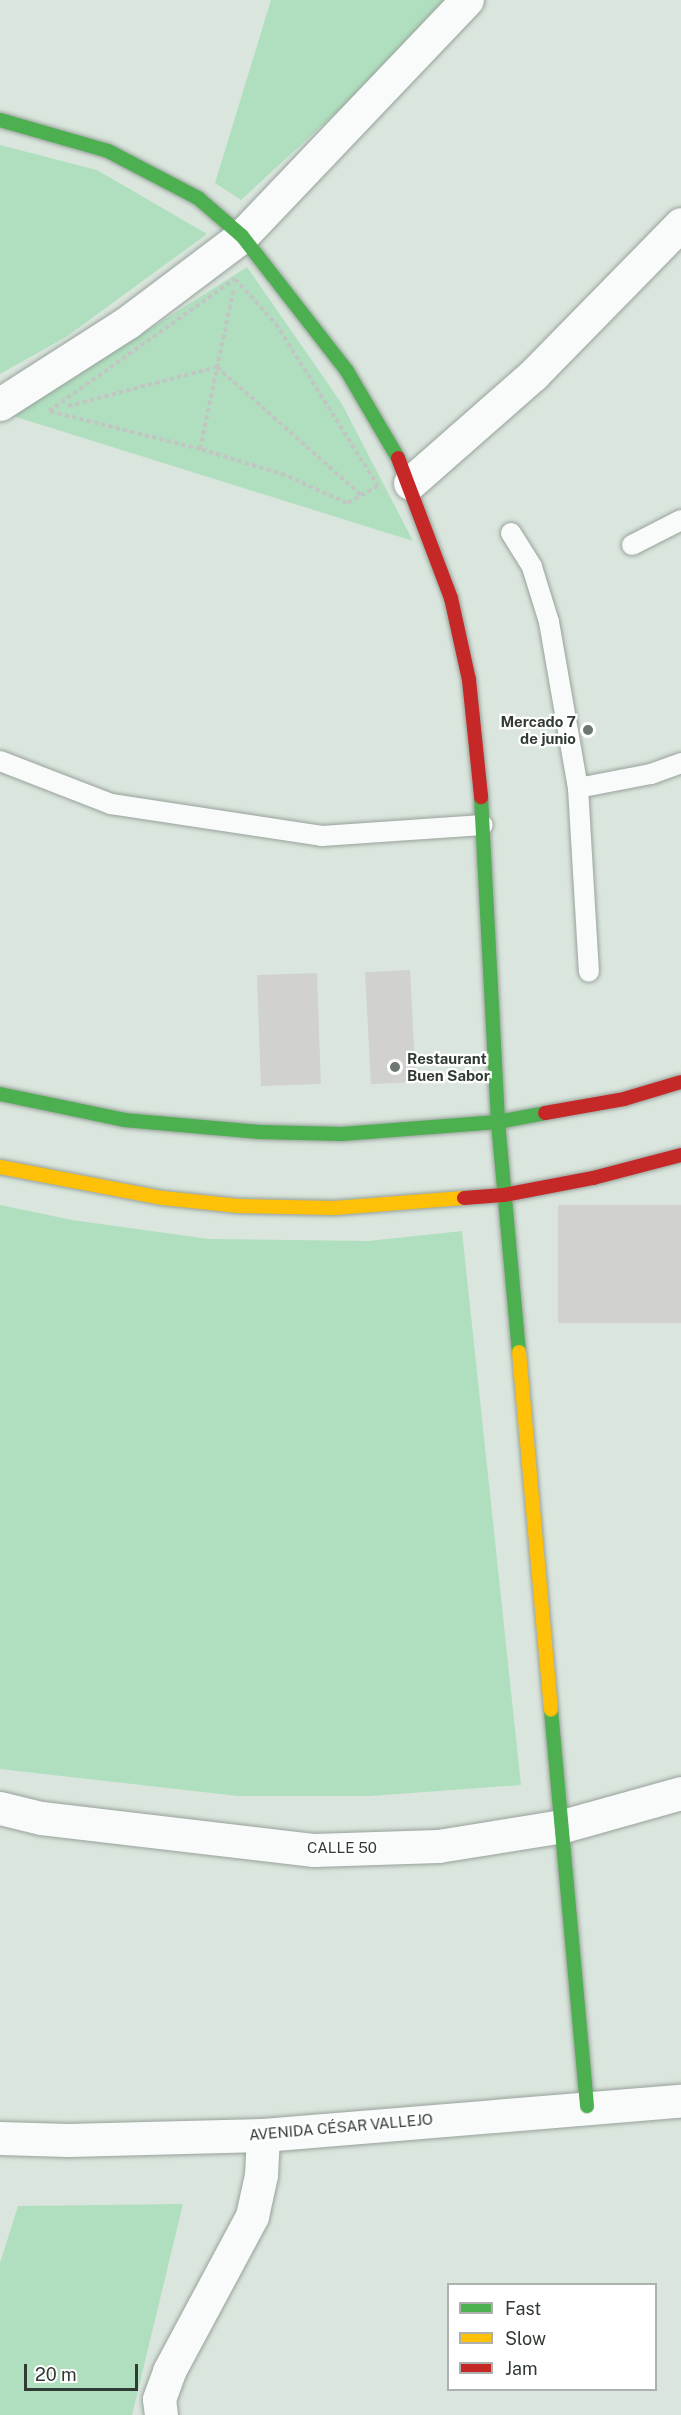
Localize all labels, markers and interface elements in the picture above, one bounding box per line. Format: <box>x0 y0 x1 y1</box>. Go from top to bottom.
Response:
place label: Mercado 7 de junio <box>500 712 576 747</box>
marker: Mercado 7 de junio <box>581 723 595 737</box>
place label: Restaurant Buen Sabor <box>407 1049 490 1084</box>
marker: Restaurant Buen Sabor <box>388 1060 402 1074</box>
street label: CALLE 50 <box>307 1839 377 1857</box>
street label: AVENIDA CÉSAR VALLEJO <box>248 2110 434 2144</box>
legend <box>447 2283 657 2391</box>
text: Fast <box>505 2298 541 2319</box>
text: Slow <box>505 2328 546 2349</box>
scale bar <box>27 2352 141 2390</box>
text: Jam <box>505 2358 538 2379</box>
text: 20 m <box>35 2364 77 2385</box>

